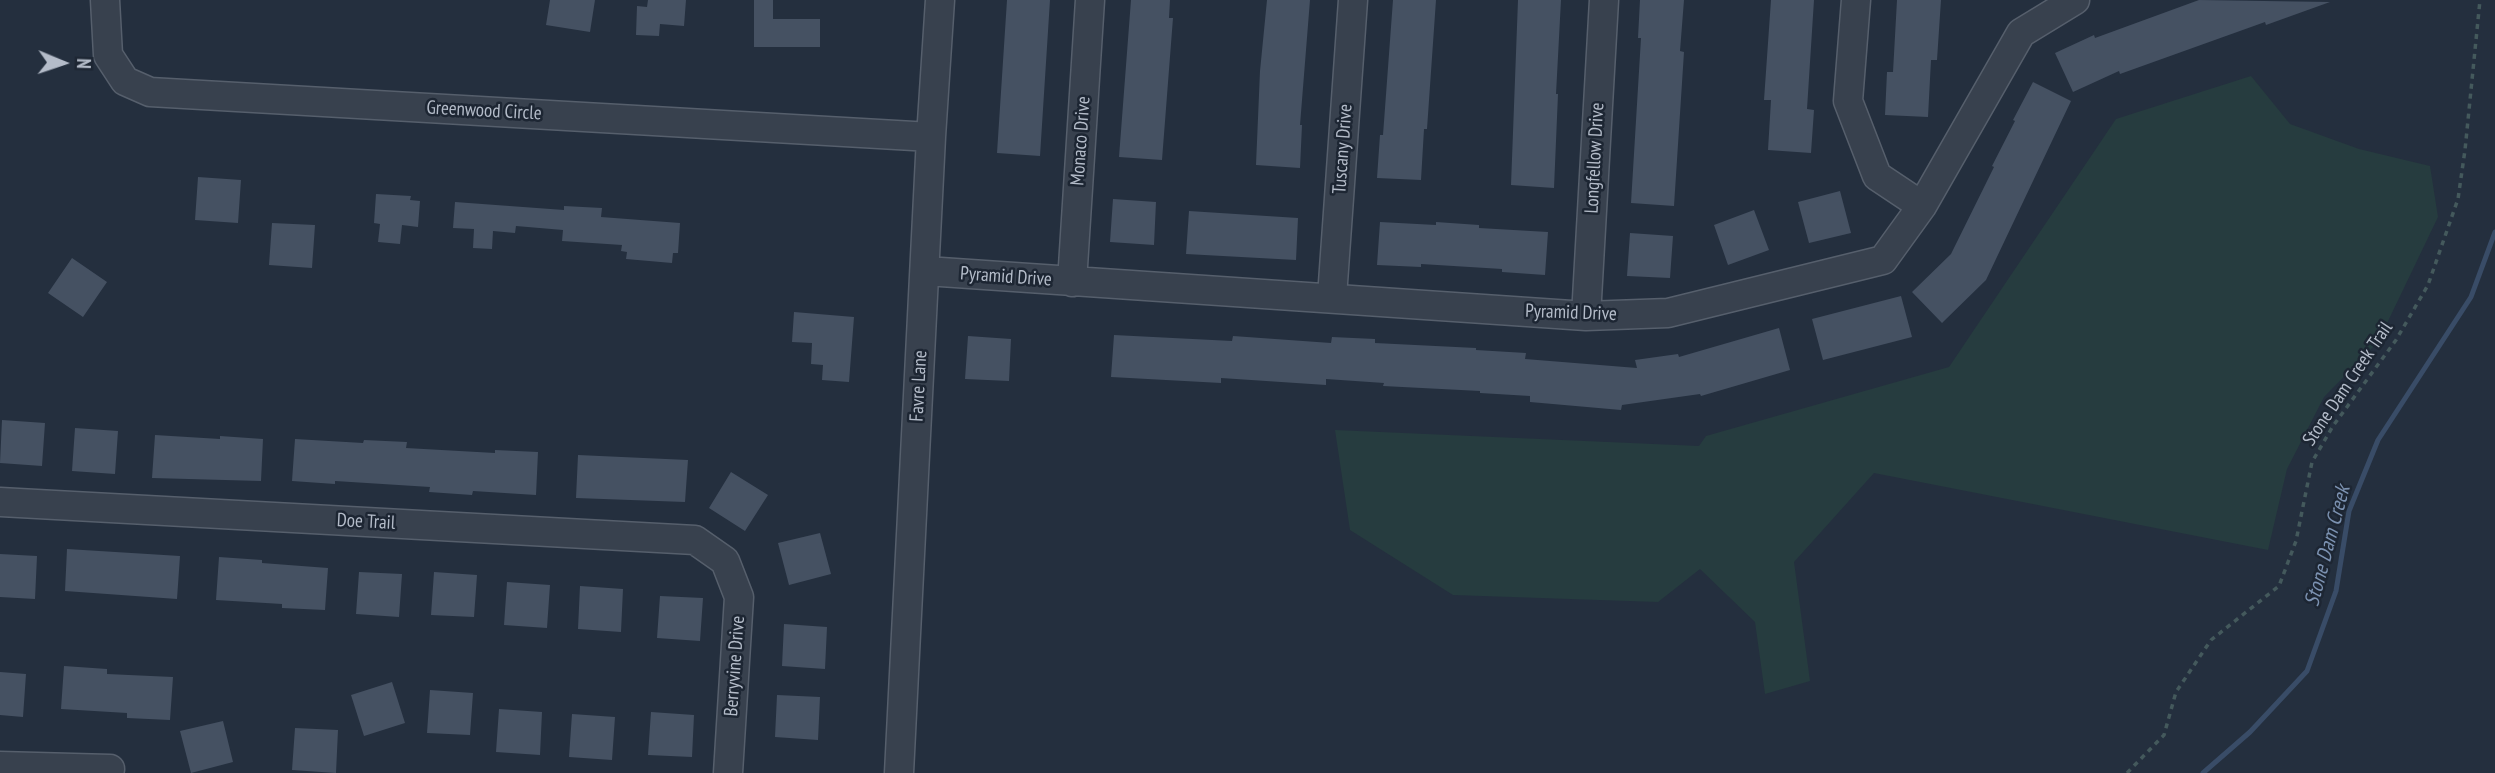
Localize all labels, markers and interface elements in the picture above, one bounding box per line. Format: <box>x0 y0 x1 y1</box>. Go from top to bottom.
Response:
north arrow <box>28 28 98 98</box>
text: N <box>72 58 96 69</box>
street label: Monaco Drive <box>1067 96 1095 186</box>
street label: Greenwood Circle <box>426 97 542 125</box>
street label: Longfellow Drive <box>1581 102 1609 214</box>
street label: Tuscany Drive <box>1328 103 1358 195</box>
street label: Pyramid Drive <box>959 262 1053 292</box>
street label: Pyramid Drive <box>1525 300 1617 326</box>
street label: Stone Dam Creek Trail <box>2298 318 2398 450</box>
street label: Favre Lane <box>906 350 932 422</box>
water label: Stone Dam Creek <box>2300 483 2356 609</box>
street label: Doe Trail <box>336 509 396 535</box>
street label: Berryvine Drive <box>720 615 750 717</box>

